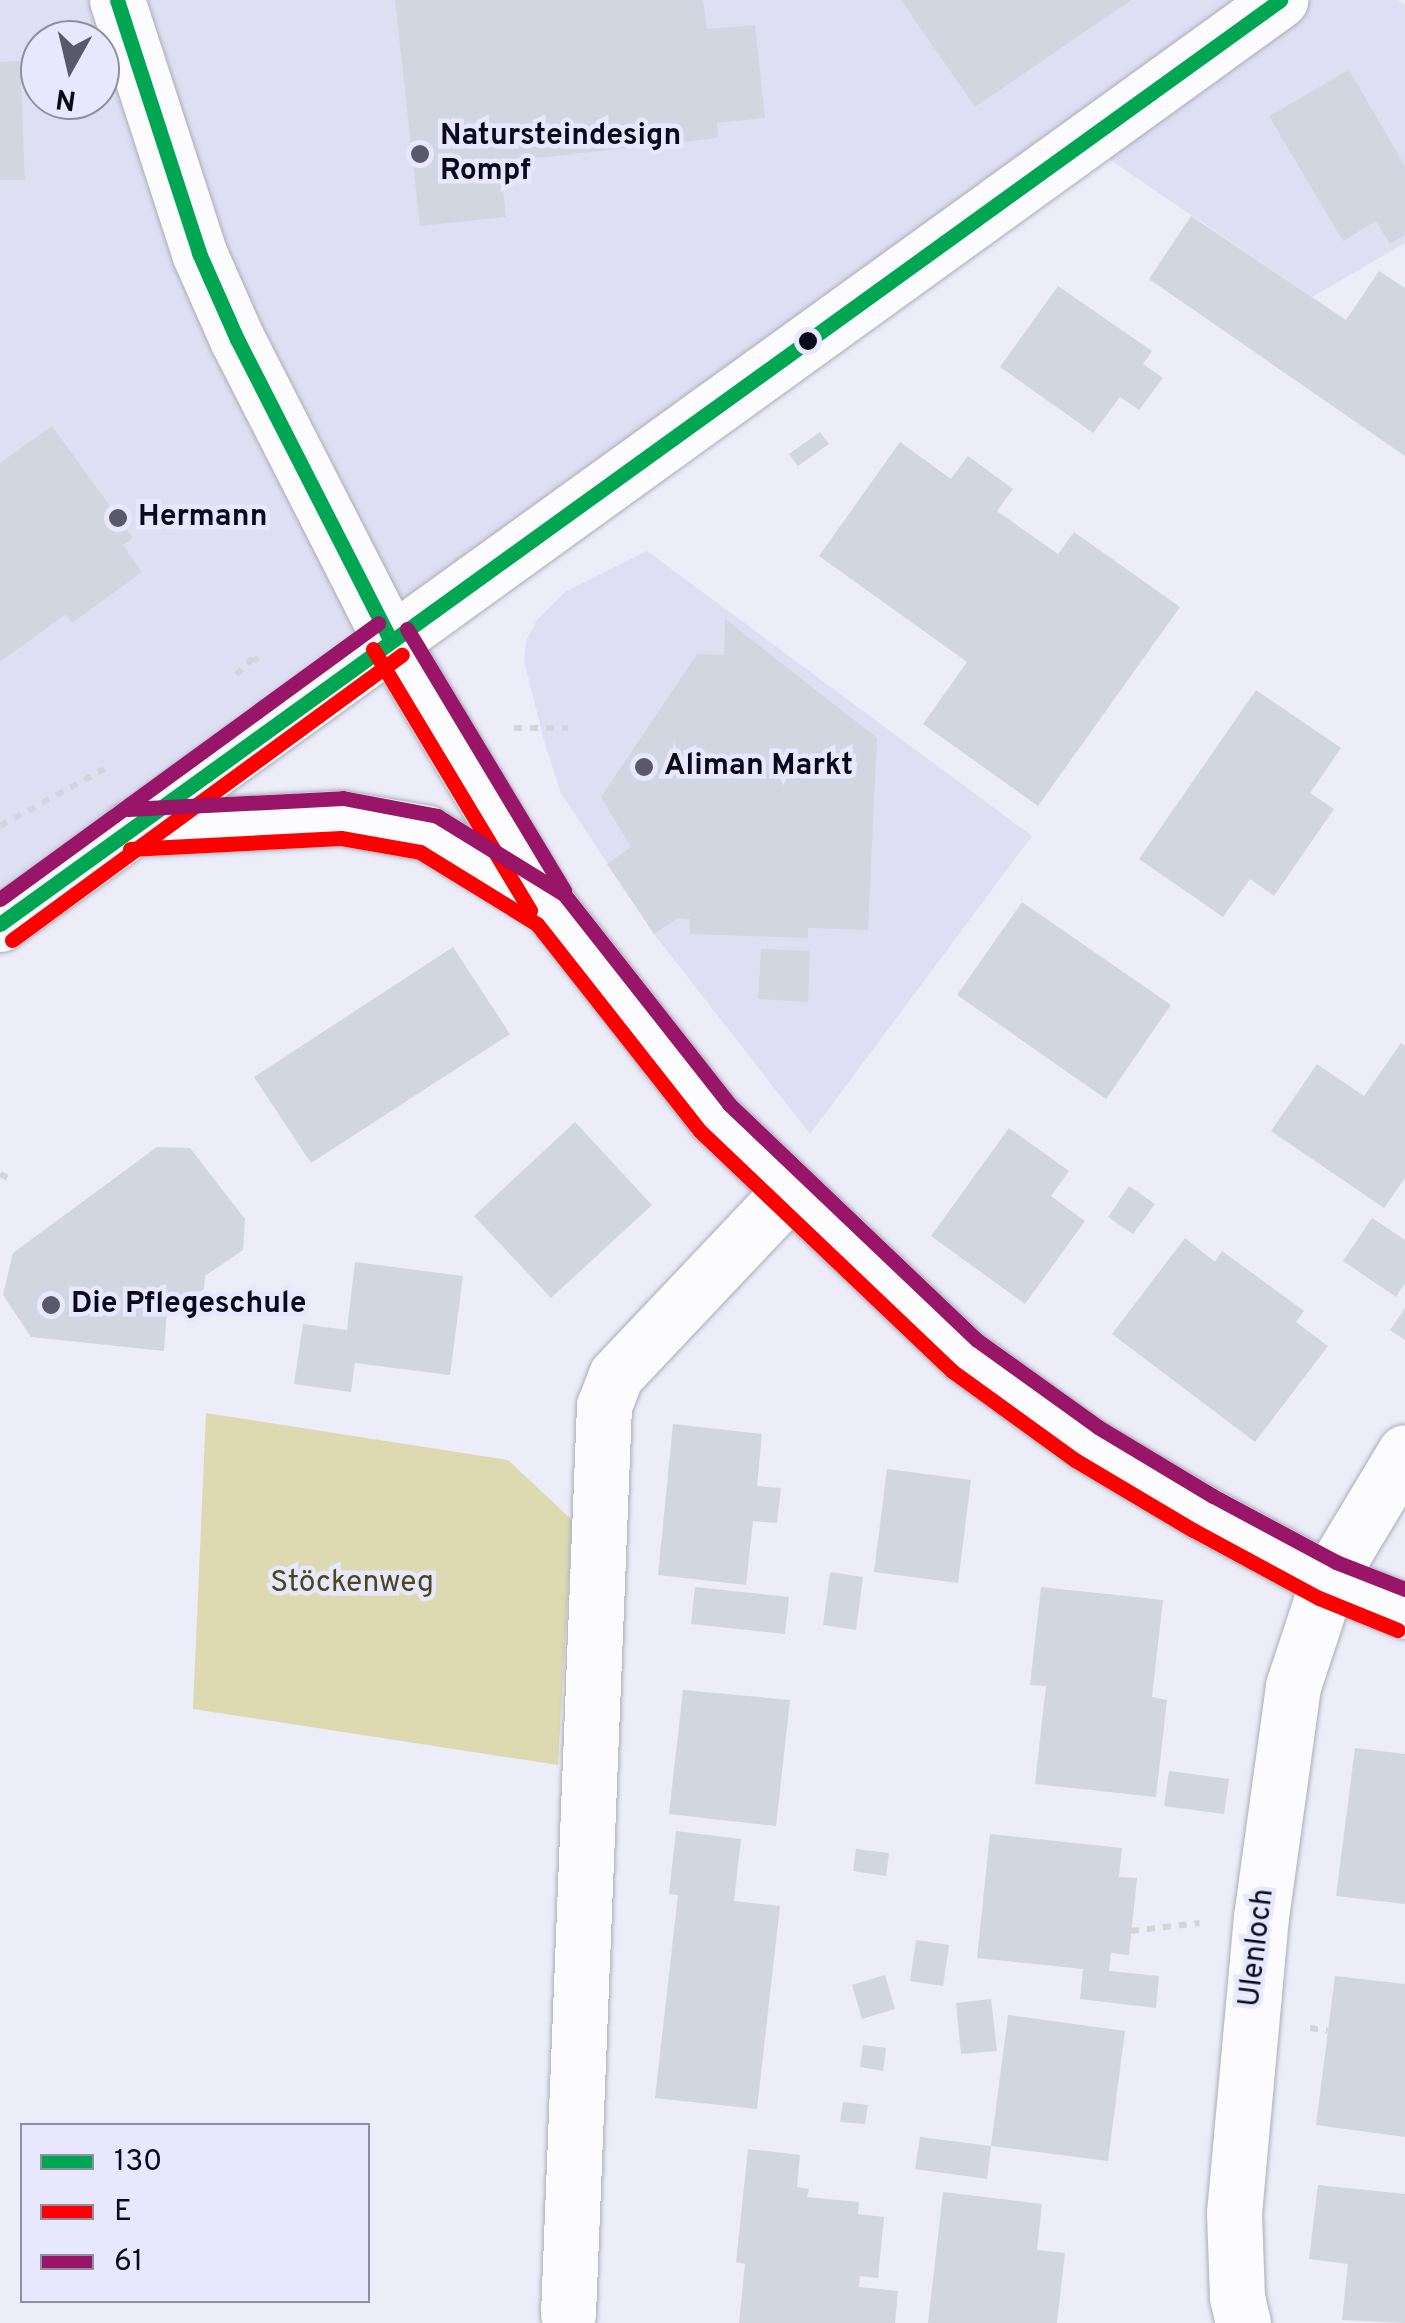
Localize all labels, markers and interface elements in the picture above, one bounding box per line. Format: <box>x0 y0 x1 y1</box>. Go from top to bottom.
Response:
north arrow <box>20 20 120 120</box>
text: N <box>54 79 79 117</box>
place label: Natursteindesign Rompf <box>440 119 681 190</box>
marker: Natursteindesign Rompf <box>409 143 431 165</box>
unlabelled marker <box>798 331 818 351</box>
place label: Hermann <box>138 500 267 536</box>
marker: Hermann <box>107 507 129 529</box>
place label: Aliman Markt <box>664 749 853 785</box>
marker: Aliman Markt <box>633 756 655 778</box>
place label: Die Pflegeschule <box>71 1287 306 1323</box>
marker: Die Pflegeschule <box>40 1294 62 1316</box>
park label: Stöckenweg <box>270 1566 434 1602</box>
street label: Ulenloch <box>1233 1887 1283 2009</box>
legend <box>20 2123 370 2303</box>
text: 130 <box>114 2144 162 2181</box>
text: E <box>114 2194 132 2231</box>
text: 61 <box>114 2244 143 2281</box>

